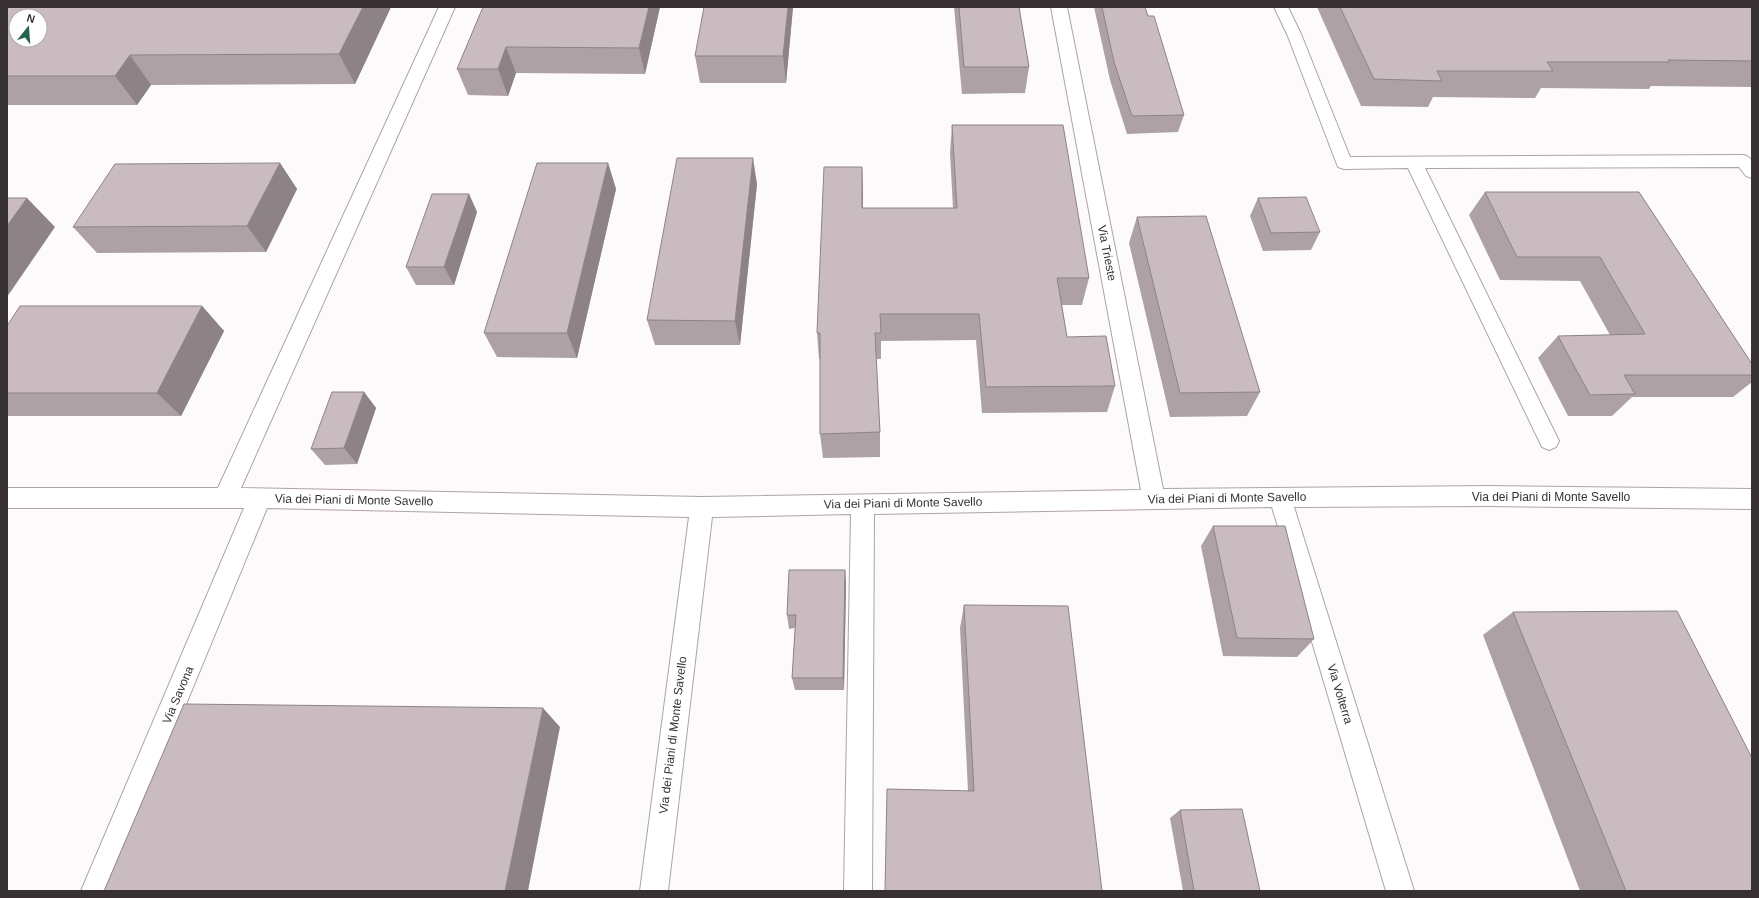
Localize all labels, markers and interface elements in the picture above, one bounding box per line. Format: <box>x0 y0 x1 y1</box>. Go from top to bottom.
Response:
north arrow <box>8 8 48 48</box>
text: N <box>25 12 37 25</box>
street label: Via Trieste <box>1095 224 1119 282</box>
street label: Via dei Piani di Monte Savello <box>1148 490 1307 506</box>
street label: Via dei Piani di Monte Savello <box>1472 490 1631 504</box>
street label: Via dei Piani di Monte Savello <box>275 492 434 508</box>
street label: Via dei Piani di Monte Savello <box>824 495 983 511</box>
street label: Via dei Piani di Monte Savello <box>656 655 690 815</box>
street label: Via Volterra <box>1324 662 1356 726</box>
street label: Via Savona <box>160 664 197 726</box>

